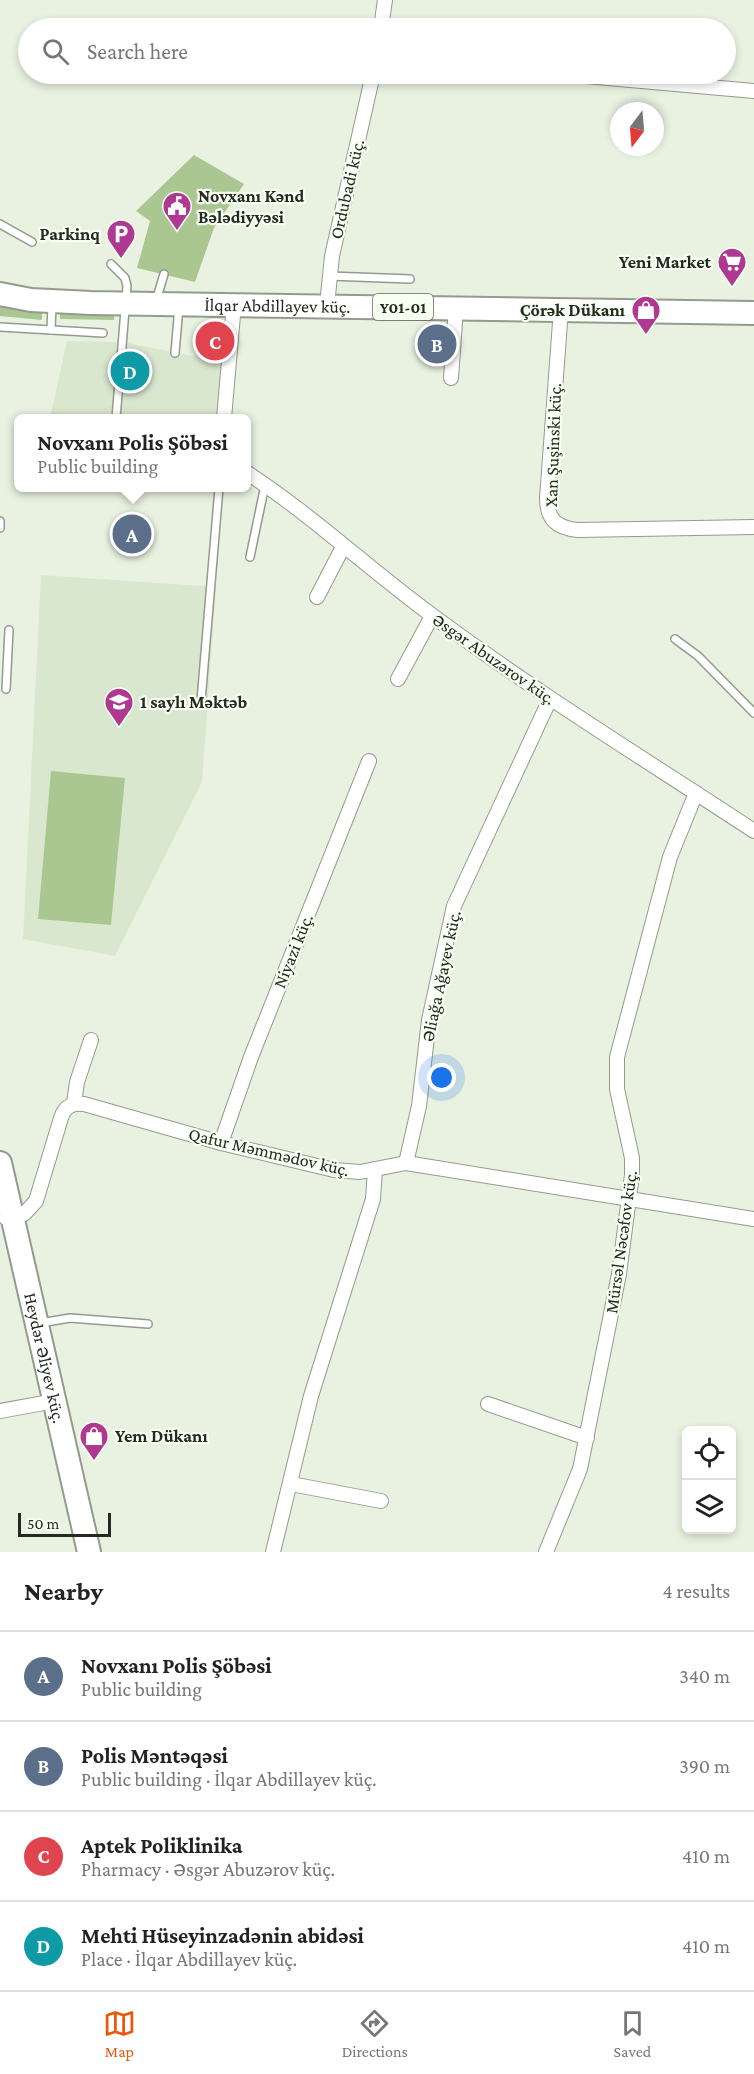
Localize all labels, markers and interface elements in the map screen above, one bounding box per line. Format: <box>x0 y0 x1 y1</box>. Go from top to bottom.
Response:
search box <box>18 18 736 84</box>
icon: search <box>39 35 72 68</box>
text: Search here <box>87 39 188 64</box>
north arrow <box>610 102 664 156</box>
street label: Ordubadi küç. <box>326 137 368 241</box>
place label: Novxanı Kənd Bələdiyyəsi <box>198 186 304 227</box>
public building icon: Novxanı Kənd Bələdiyyəsi <box>161 190 193 232</box>
parking icon: Parkinq <box>105 218 137 260</box>
place label: Parkinq <box>40 224 100 244</box>
supermarket icon: Yeni Market <box>716 246 748 288</box>
place label: Yeni Market <box>619 252 712 272</box>
road number: Y01-01 <box>373 294 433 320</box>
shop icon: Çörək Dükanı <box>630 294 662 336</box>
street label: İlqar Abdillayev küç. <box>204 295 351 317</box>
place label: Çörək Dükanı <box>520 300 626 320</box>
pin: C <box>196 318 234 364</box>
pin: B <box>418 322 456 366</box>
pin: D <box>110 348 150 394</box>
street label: Xan Şuşinski küç. <box>541 383 565 507</box>
popup <box>14 414 251 492</box>
text: Novxanı Polis Şöbəsi <box>37 430 228 455</box>
text: Public building <box>37 455 158 477</box>
pin: A <box>112 512 152 556</box>
street label: Əsgər Abuzərov küç. <box>429 609 559 709</box>
school or university icon: 1 saylı Məktəb <box>103 686 135 728</box>
place label: 1 saylı Məktəb <box>140 692 248 712</box>
street label: Əliağa Ağayev küç. <box>417 908 465 1044</box>
street label: Niyazi küç. <box>269 911 317 991</box>
your location <box>427 1063 456 1092</box>
street label: Qafur Məmmədov küç. <box>187 1124 351 1180</box>
street label: Mürsəl Nəcəfov küç. <box>601 1169 641 1315</box>
street label: Heydər Əliyev küç. <box>20 1291 69 1425</box>
shop icon: Yem Dükanı <box>78 1420 110 1462</box>
place label: Yem Dükanı <box>115 1426 208 1446</box>
map controls <box>682 1426 736 1534</box>
button: locate <box>682 1426 736 1480</box>
button: layers <box>682 1480 736 1534</box>
scale bar <box>18 1510 111 1538</box>
text: 50 m <box>27 1515 59 1532</box>
text: Nearby <box>24 1577 103 1606</box>
text: 4 results <box>663 1580 730 1602</box>
text: Novxanı Polis Şöbəsi <box>81 1653 272 1678</box>
text: A <box>38 1665 49 1687</box>
text: 340 m <box>679 1665 730 1687</box>
text: Public building <box>81 1678 202 1700</box>
text: Polis Məntəqəsi <box>81 1743 228 1768</box>
text: B <box>38 1755 49 1777</box>
text: 390 m <box>679 1755 730 1777</box>
text: Public building · İlqar Abdillayev küç. <box>81 1768 377 1790</box>
text: Aptek Poliklinika <box>81 1833 243 1858</box>
text: C <box>37 1845 50 1867</box>
text: 410 m <box>682 1845 730 1867</box>
text: Pharmacy · Əsgər Abuzərov küç. <box>81 1858 335 1880</box>
text: Mehti Hüseyinzadənin abidəsi <box>81 1923 364 1948</box>
text: D <box>37 1935 50 1957</box>
text: 410 m <box>682 1935 730 1957</box>
text: Place · İlqar Abdillayev küç. <box>81 1948 297 1970</box>
tab: Map <box>103 2007 136 2060</box>
tab: Directions <box>342 2007 408 2060</box>
tab: Saved <box>614 2007 651 2060</box>

